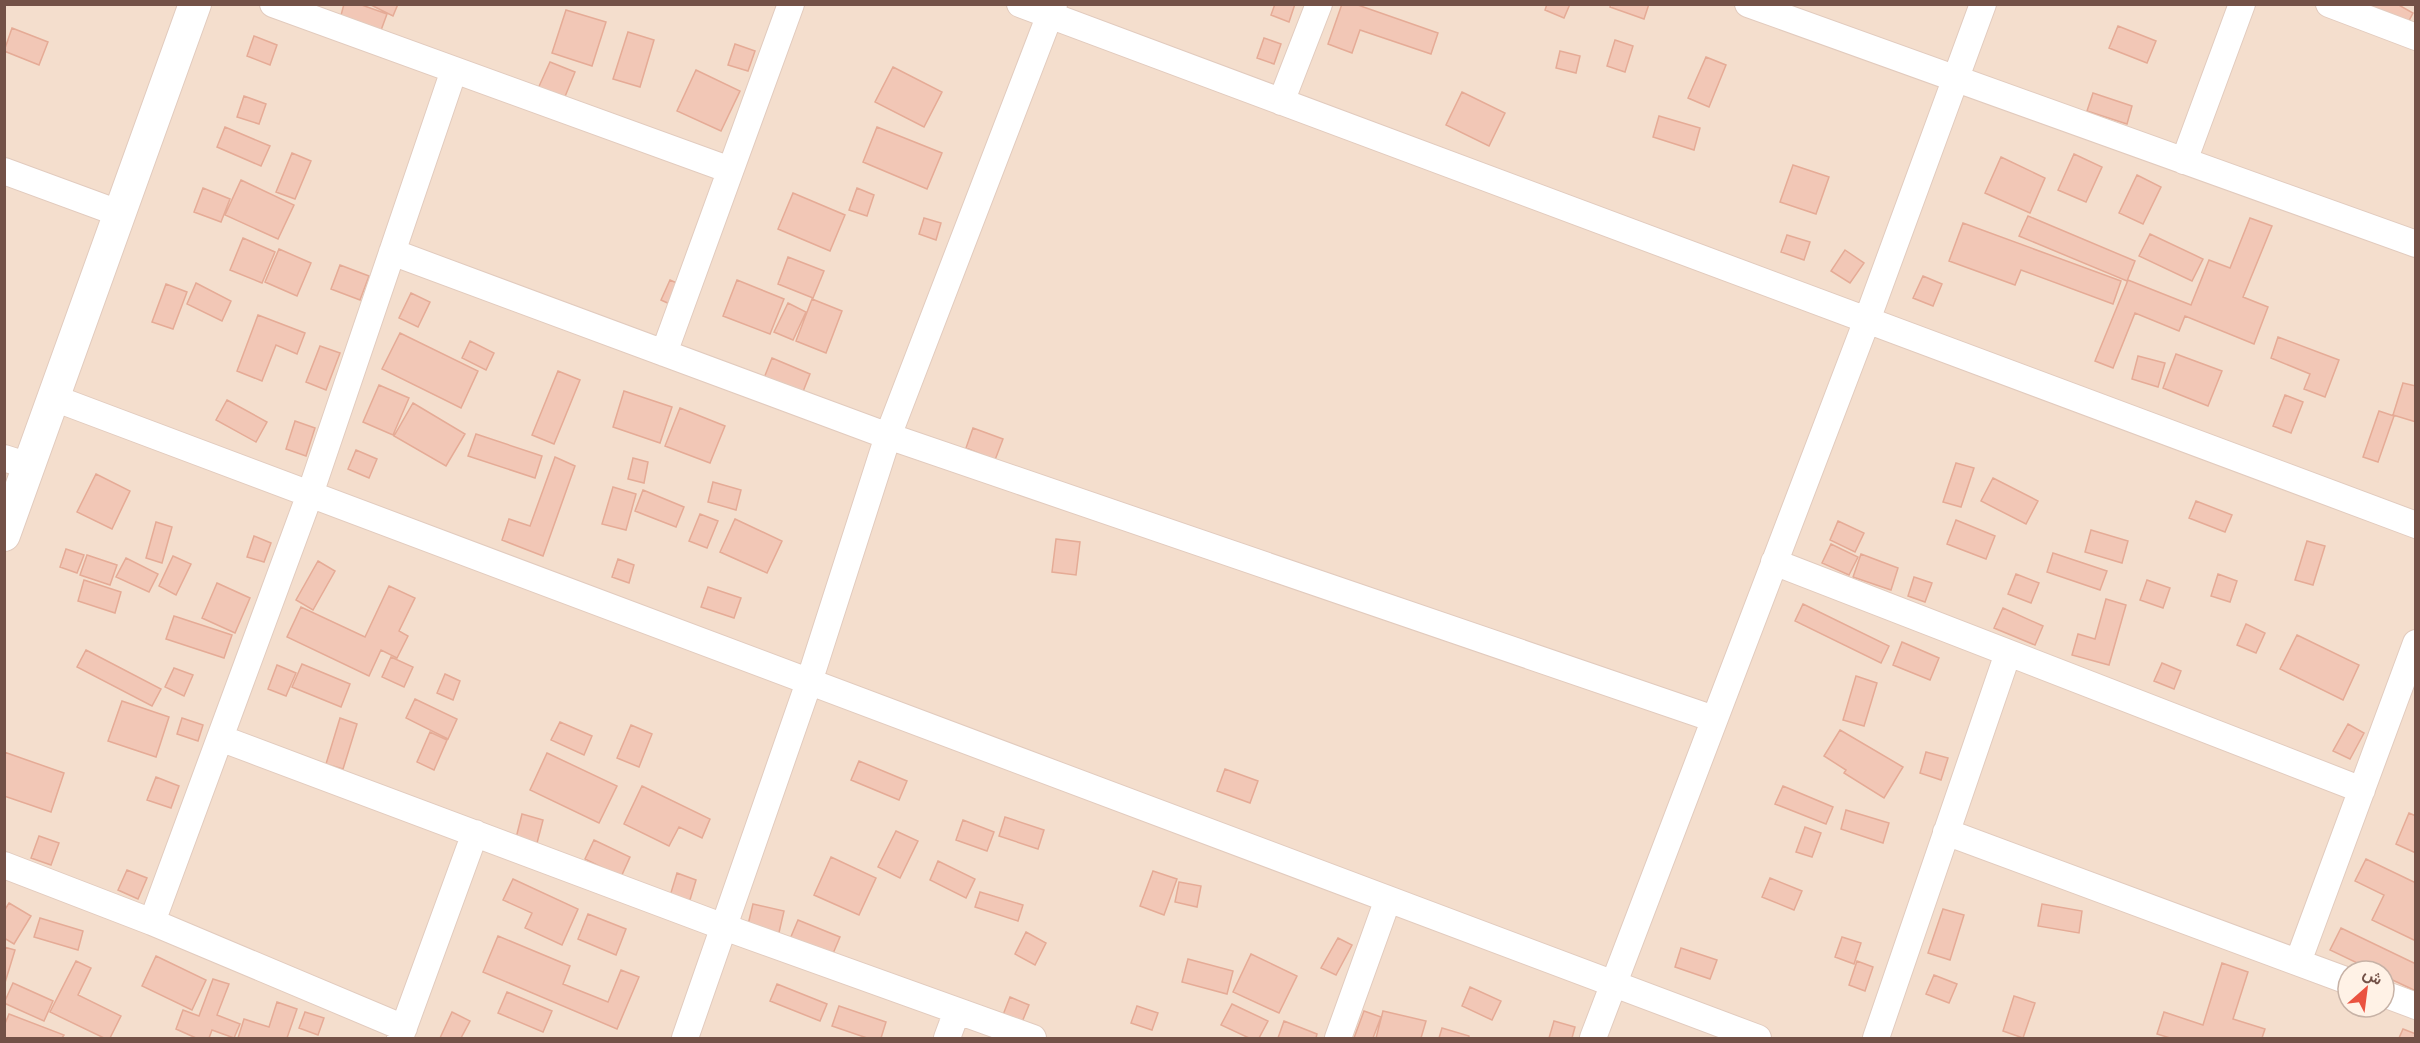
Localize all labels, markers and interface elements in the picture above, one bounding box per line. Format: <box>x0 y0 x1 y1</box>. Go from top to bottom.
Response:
north arrow <box>2336 959 2396 1019</box>
text: ش <box>2359 962 2387 990</box>

